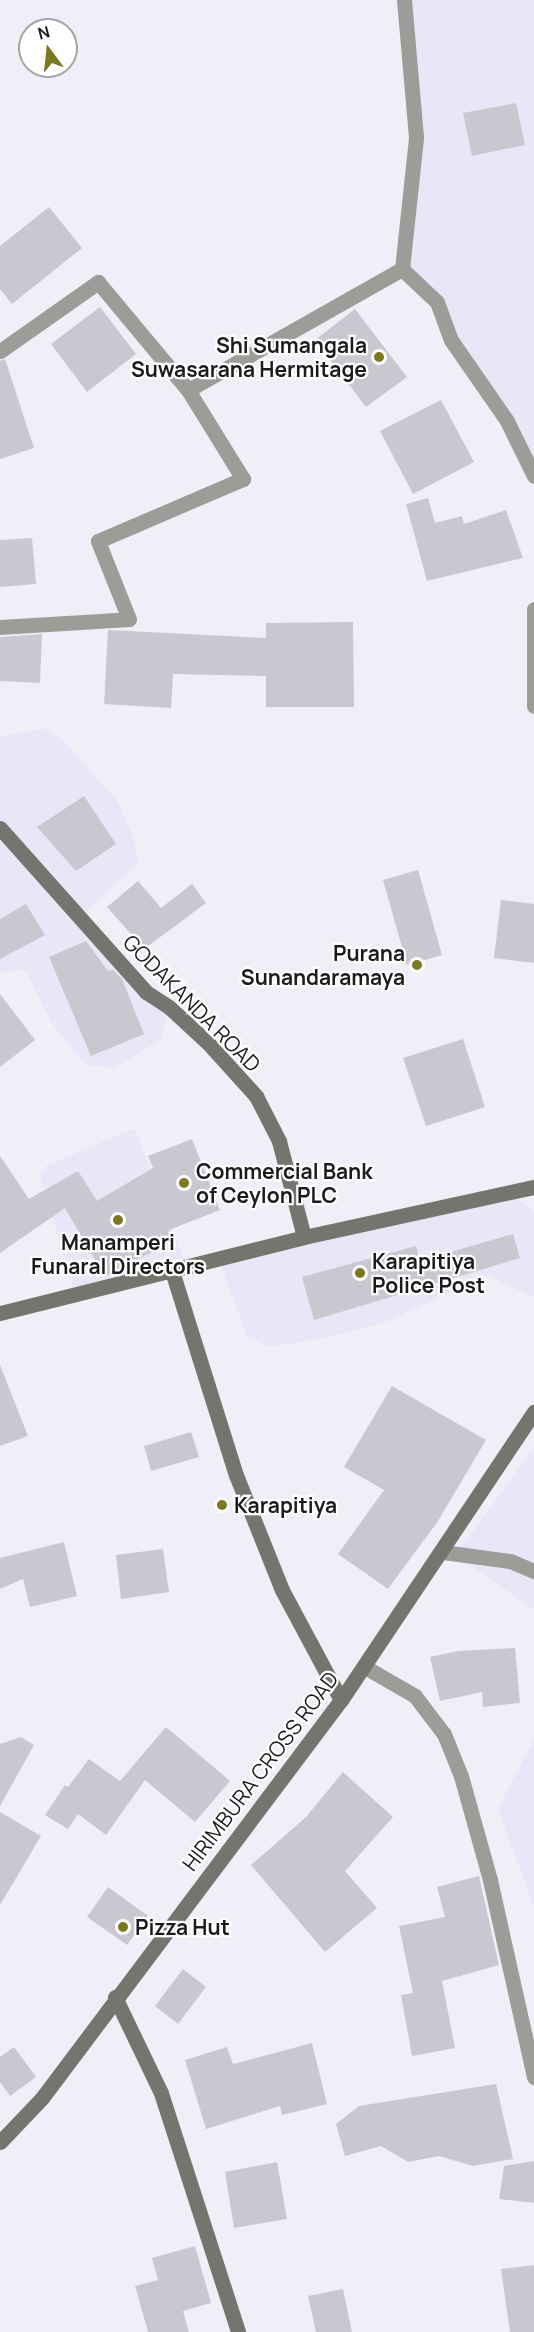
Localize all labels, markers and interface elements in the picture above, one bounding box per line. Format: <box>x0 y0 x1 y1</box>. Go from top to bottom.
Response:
north arrow <box>18 18 78 78</box>
text: N <box>35 20 52 45</box>
place label: Shi Sumangala Suwasarana Hermitage <box>131 332 367 382</box>
marker: Shi Sumangala Suwasarana Hermitage <box>372 350 386 364</box>
street label: GODAKANDA ROAD <box>118 929 266 1077</box>
place label: Purana Sunandaramaya <box>241 940 405 990</box>
marker: Purana Sunandaramaya <box>410 958 424 972</box>
place label: Commercial Bank of Ceylon PLC <box>196 1158 373 1208</box>
marker: Commercial Bank of Ceylon PLC <box>177 1176 191 1190</box>
marker: Manamperi Funaral Directors <box>111 1213 125 1227</box>
place label: Manamperi Funaral Directors <box>31 1229 205 1279</box>
place label: Karapitiya Police Post <box>372 1248 485 1298</box>
marker: Karapitiya Police Post <box>353 1266 367 1280</box>
place label: Karapitiya <box>234 1492 337 1518</box>
marker: Karapitiya <box>215 1498 229 1512</box>
street label: HIRIMBURA CROSS ROAD <box>177 1666 343 1876</box>
place label: Pizza Hut <box>135 1914 230 1940</box>
marker: Pizza Hut <box>116 1920 130 1934</box>

